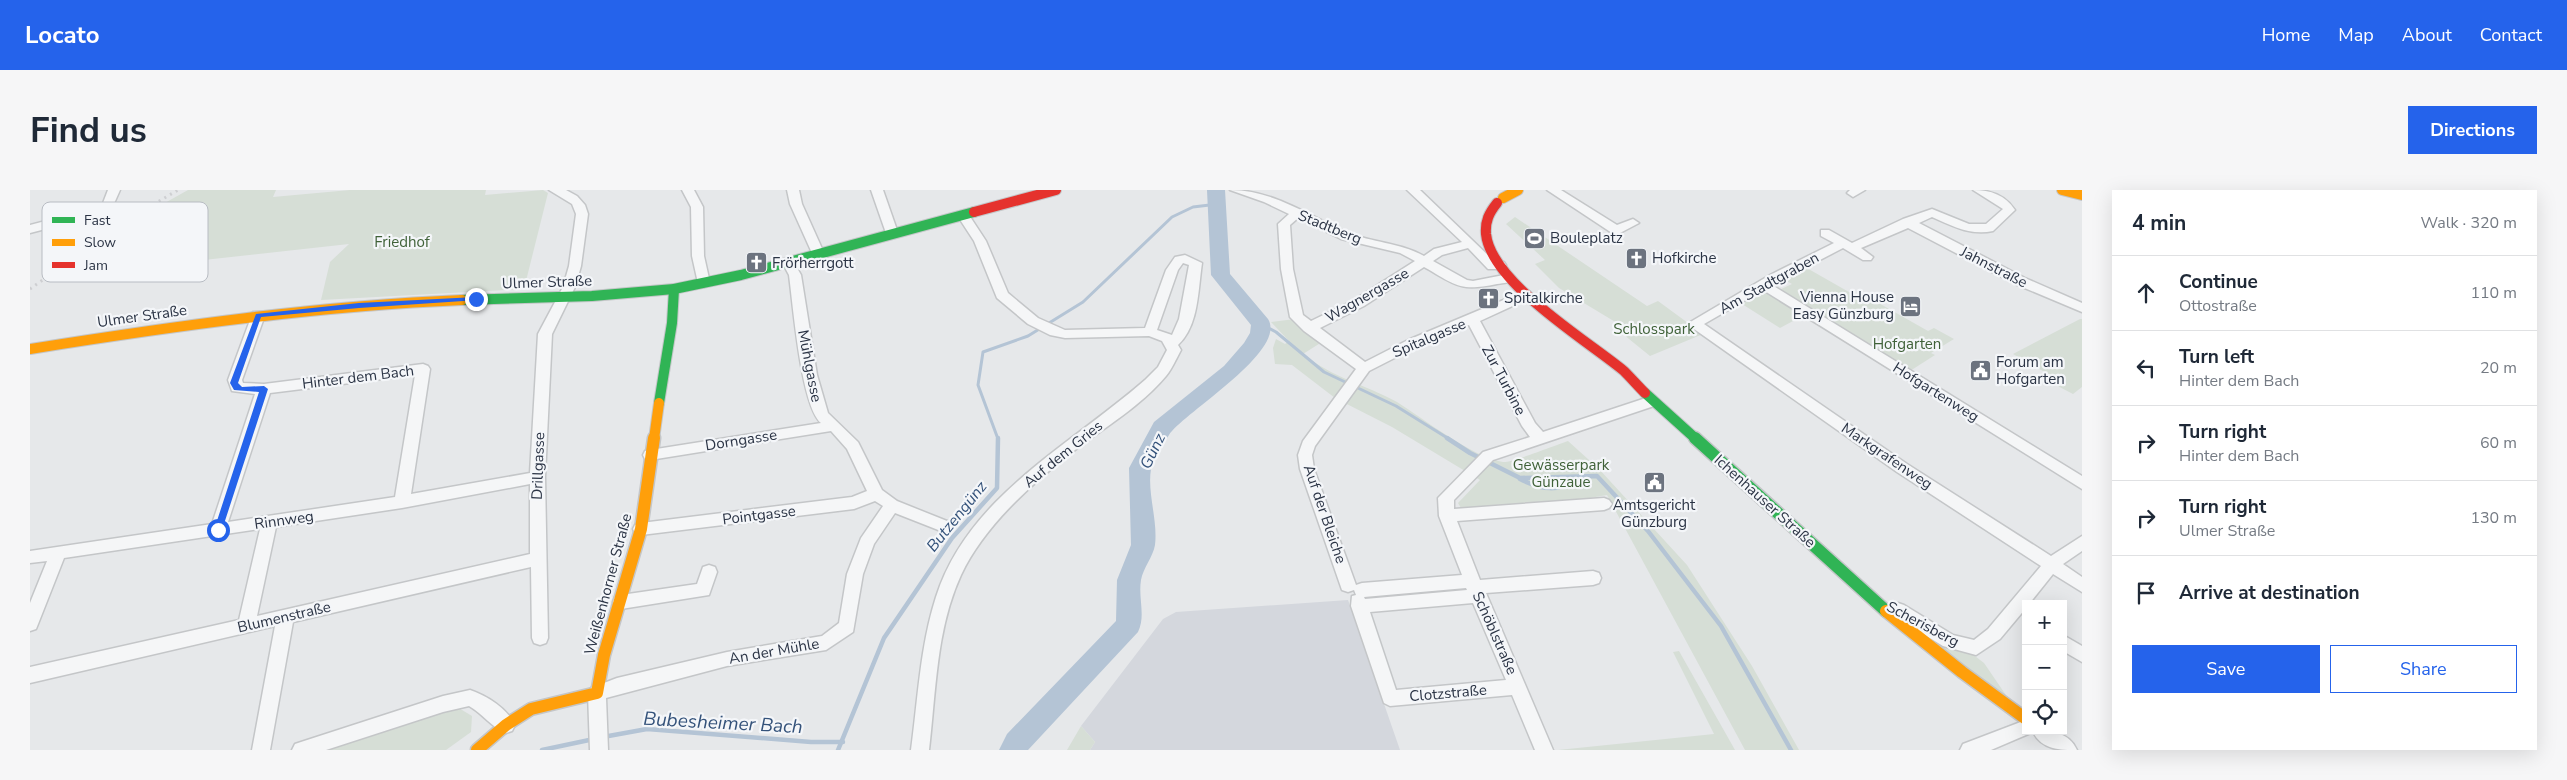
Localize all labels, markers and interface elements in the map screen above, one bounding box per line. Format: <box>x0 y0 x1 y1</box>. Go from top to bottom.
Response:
text: Locato <box>25 19 100 51</box>
text: Home <box>2262 23 2310 47</box>
text: Map <box>2338 23 2374 47</box>
text: About <box>2402 23 2452 47</box>
text: Contact <box>2480 23 2542 47</box>
button: Directions <box>2408 106 2537 154</box>
text: Find us <box>30 107 147 154</box>
legend <box>42 202 208 282</box>
street label: Stadtberg <box>1295 205 1365 249</box>
text: 4 min <box>2132 209 2186 237</box>
text: Fast <box>84 211 110 230</box>
text: Walk · 320 m <box>2421 212 2517 234</box>
sports icon: Bouleplatz <box>1522 226 1546 250</box>
place label: Bouleplatz <box>1550 228 1623 248</box>
park label: Friedhof <box>374 232 431 252</box>
text: Slow <box>84 233 116 252</box>
street label: Jahnstraße <box>1956 241 2031 292</box>
church icon: Hofkirche <box>1624 246 1648 270</box>
street label: Am Stadtgraben <box>1716 247 1822 319</box>
place label: Hofkirche <box>1652 248 1716 268</box>
church icon: Frörherrgott <box>744 251 768 275</box>
place label: Frörherrgott <box>772 253 854 273</box>
text: Jam <box>83 256 108 275</box>
street label: Wagnergasse <box>1322 263 1412 327</box>
text: Continue <box>2179 269 2258 295</box>
street label: Ulmer Straße <box>502 270 592 294</box>
icon: ahead <box>2132 279 2160 307</box>
text: 110 m <box>2470 282 2517 304</box>
church icon: Spitalkirche <box>1476 286 1500 310</box>
place label: Vienna House Easy Günzburg <box>1793 287 1894 324</box>
route end <box>465 288 488 311</box>
place label: Spitalkirche <box>1504 288 1583 308</box>
hotel icon: Vienna House Easy Günzburg <box>1898 294 1922 318</box>
text: Ottostraße <box>2179 295 2257 317</box>
street label: Ulmer Straße <box>96 300 188 332</box>
street label: Spitalgasse <box>1389 314 1469 362</box>
park label: Schlosspark <box>1613 319 1695 339</box>
street label: Mühlgasse <box>793 328 827 404</box>
park label: Hofgarten <box>1873 334 1941 354</box>
street label: Zur Turbine <box>1477 341 1531 419</box>
text: Turn left <box>2179 344 2254 370</box>
place label: Forum am Hofgarten <box>1996 352 2065 389</box>
icon: left <box>2132 354 2160 382</box>
text: 20 m <box>2480 357 2517 379</box>
street label: Hofgartenweg <box>1889 358 1983 426</box>
public building icon: Forum am Hofgarten <box>1968 359 1992 383</box>
street label: Hinter dem Bach <box>301 360 415 394</box>
text: Hinter dem Bach <box>2179 370 2299 392</box>
street label: Auf dem Gries <box>1019 416 1107 492</box>
street label: Markgrafenweg <box>1837 418 1937 494</box>
text: Turn right <box>2179 419 2266 445</box>
street label: Dorngasse <box>704 424 778 456</box>
water label: Günz <box>1135 429 1171 473</box>
icon: right <box>2132 429 2160 457</box>
street label: Drillgasse <box>527 432 549 500</box>
text: 60 m <box>2480 432 2517 454</box>
text: Hinter dem Bach <box>2179 445 2299 467</box>
street label: Ichenhauser Straße <box>1710 450 1820 552</box>
park label: Gewässerpark Günzaue <box>1513 455 1610 492</box>
street label: Auf der Bleiche <box>1299 462 1351 566</box>
public building icon: Amtsgericht Günzburg <box>1642 470 1666 494</box>
water label: Butzengünz <box>921 476 992 557</box>
text: Turn right <box>2179 494 2266 520</box>
place label: Amtsgericht Günzburg <box>1613 495 1696 532</box>
street label: Pointgasse <box>721 501 797 529</box>
icon: right <box>2132 504 2160 532</box>
street label: Rinnweg <box>253 506 315 534</box>
text: 130 m <box>2470 507 2517 529</box>
street label: Weißenhorner Straße <box>579 511 637 657</box>
route start <box>207 519 230 542</box>
text: Ulmer Straße <box>2179 520 2275 542</box>
icon: arrive <box>2132 579 2160 607</box>
text: Arrive at destination <box>2179 580 2360 606</box>
street label: Schöblstraße <box>1468 588 1522 678</box>
street label: Blumenstraße <box>235 597 333 637</box>
street label: Scherisberg <box>1883 597 1963 651</box>
map controls <box>2022 600 2067 735</box>
button: + <box>2022 600 2067 645</box>
street label: An der Mühle <box>727 633 821 669</box>
button: − <box>2022 645 2067 690</box>
button: Save <box>2132 645 2320 693</box>
button: Share <box>2330 645 2517 693</box>
street label: Clotzstraße <box>1408 680 1488 706</box>
button: locate <box>2022 690 2067 735</box>
water label: Bubesheimer Bach <box>643 706 803 740</box>

